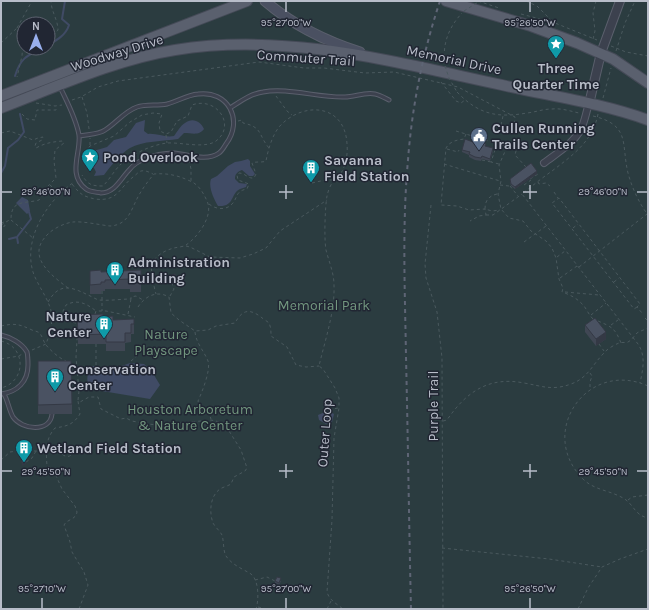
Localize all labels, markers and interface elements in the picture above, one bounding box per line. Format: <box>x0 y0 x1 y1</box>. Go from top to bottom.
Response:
north arrow <box>16 16 56 56</box>
text: 95°27'00"W <box>261 17 311 29</box>
text: 95°26'50"W <box>504 17 556 29</box>
text: N <box>32 20 40 33</box>
street label: Woodway Drive <box>69 31 165 75</box>
place icon: Three Quarter Time <box>546 34 566 59</box>
street label: Memorial Drive <box>405 42 503 78</box>
street label: Commuter Trail <box>256 46 356 70</box>
place label: Three Quarter Time <box>513 60 599 93</box>
place label: Cullen Running Trails Center <box>492 120 595 153</box>
public building icon: Cullen Running Trails Center <box>469 126 489 151</box>
place icon: Pond Overlook <box>80 147 100 172</box>
place label: Pond Overlook <box>103 149 199 166</box>
place label: Savanna Field Station <box>324 152 409 185</box>
building icon: Savanna Field Station <box>301 158 321 183</box>
text: 29°46'00"N <box>21 186 71 198</box>
text: 29°46'00"N <box>578 186 628 198</box>
place label: Administration Building <box>128 254 230 287</box>
building icon: Administration Building <box>105 260 125 285</box>
park label: Memorial Park <box>278 297 370 314</box>
place label: Nature Center <box>46 308 92 341</box>
building icon: Nature Center <box>94 314 114 339</box>
park label: Nature Playscape <box>134 326 198 359</box>
place label: Conservation Center <box>68 361 156 394</box>
building icon: Conservation Center <box>45 367 65 392</box>
street label: Purple Trail <box>425 371 442 441</box>
street label: Outer Loop <box>314 398 336 468</box>
park label: Houston Arboretum & Nature Center <box>127 401 253 434</box>
building icon: Wetland Field Station <box>14 438 34 463</box>
place label: Wetland Field Station <box>37 440 181 457</box>
text: 29°45'50"N <box>21 466 71 478</box>
text: 29°45'50"N <box>578 466 628 478</box>
text: 95°27'10"W <box>18 583 66 595</box>
text: 95°27'00"W <box>261 583 311 595</box>
text: 95°26'50"W <box>504 583 556 595</box>

